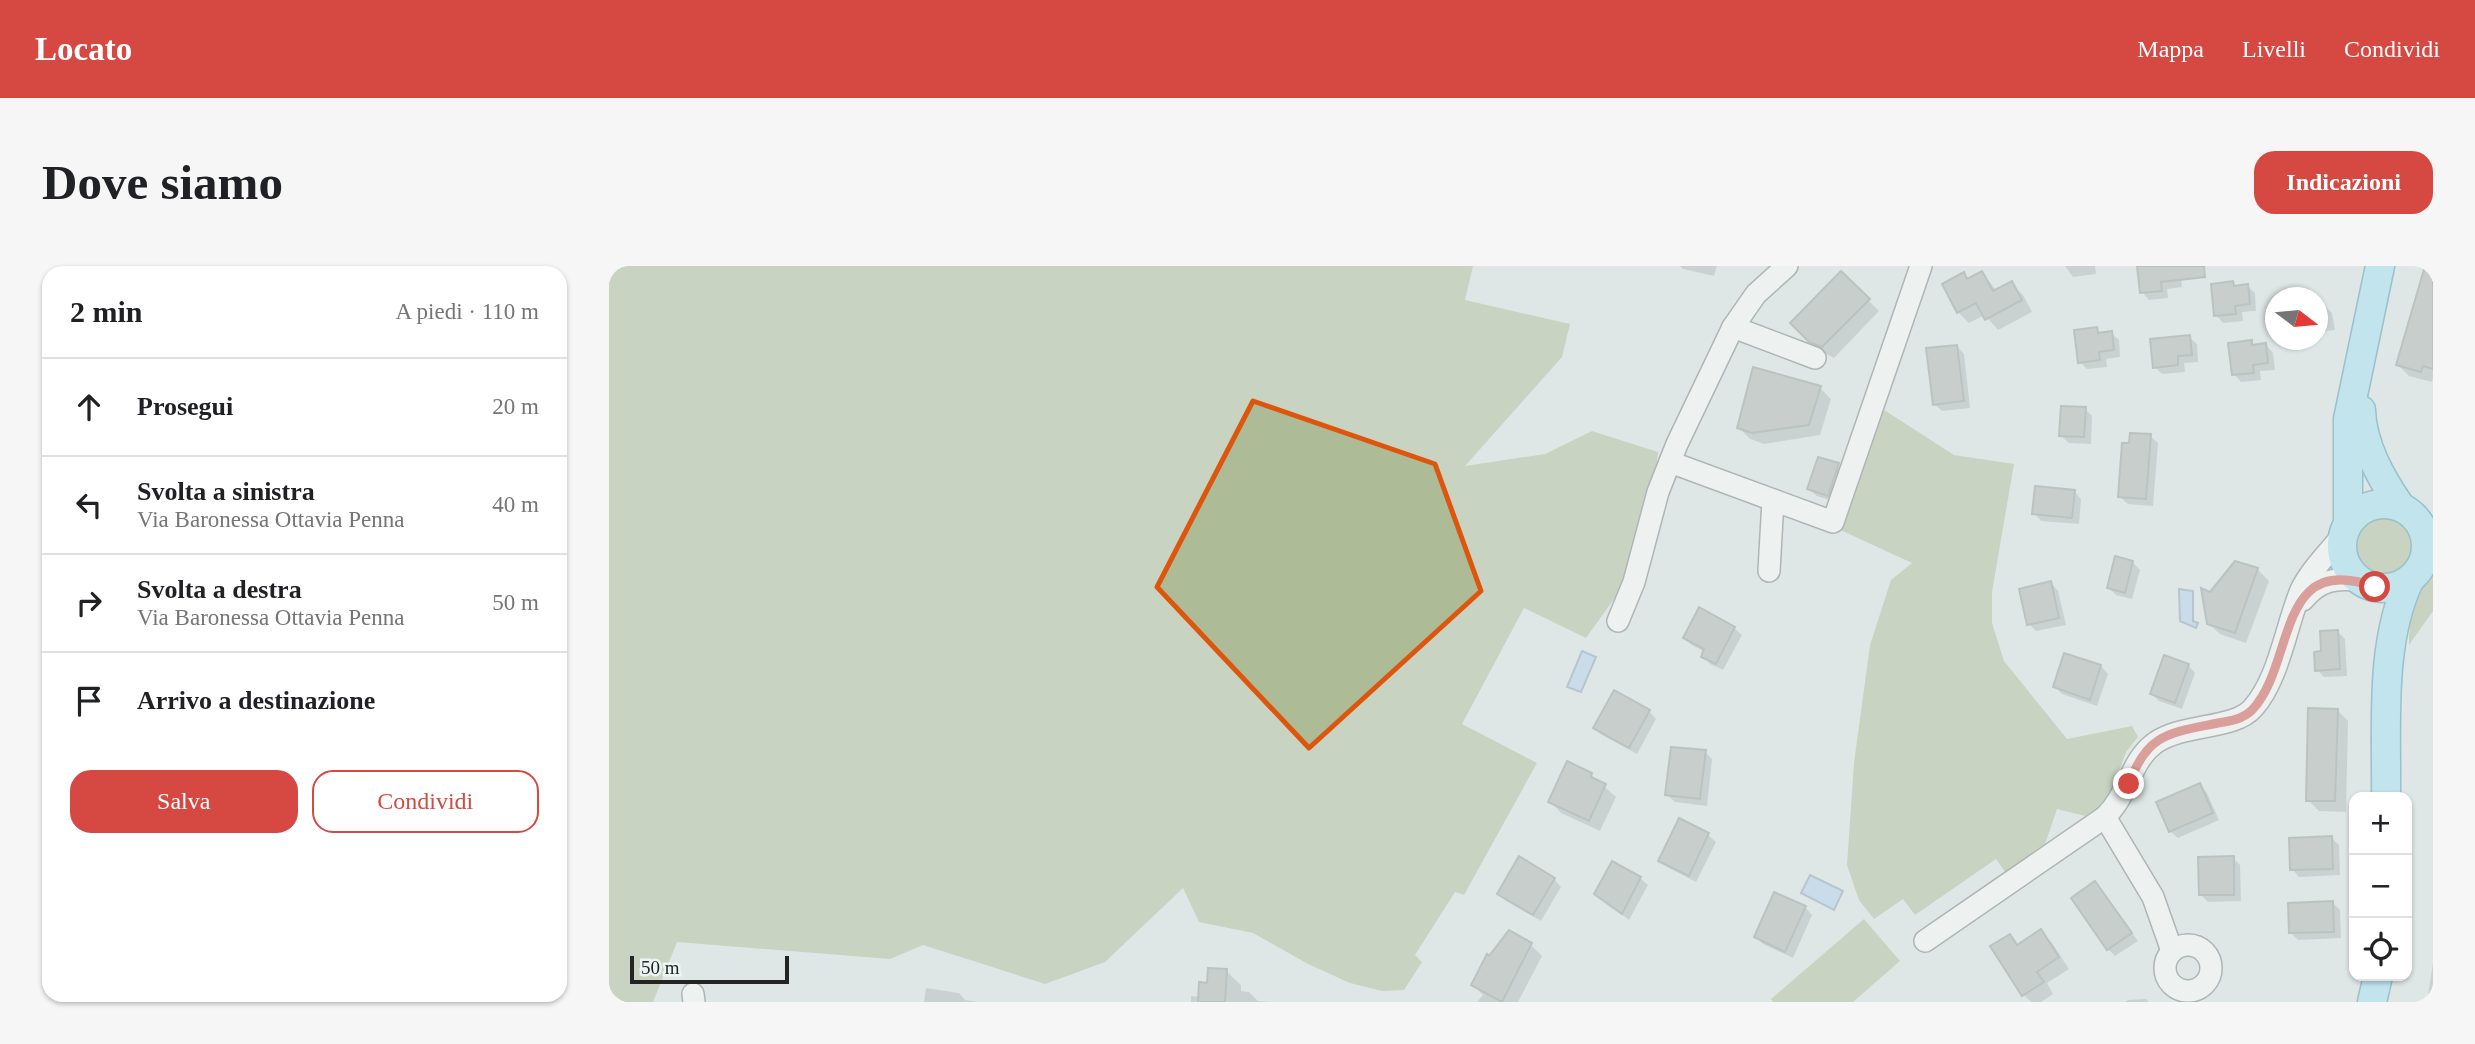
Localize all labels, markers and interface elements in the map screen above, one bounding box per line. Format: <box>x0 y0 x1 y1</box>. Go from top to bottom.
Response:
text: Locato <box>35 31 132 67</box>
text: Mappa <box>2137 36 2204 62</box>
text: Livelli <box>2242 36 2306 62</box>
text: Condividi <box>2344 36 2440 62</box>
button: Indicazioni <box>2254 151 2433 214</box>
text: Dove siamo <box>42 155 283 210</box>
north arrow <box>2265 287 2328 350</box>
text: 2 min <box>70 295 143 328</box>
text: A piedi · 110 m <box>395 299 539 324</box>
icon: ahead <box>70 388 108 426</box>
text: Prosegui <box>137 392 233 421</box>
text: 20 m <box>492 394 539 419</box>
text: Svolta a sinistra <box>137 477 315 506</box>
icon: left <box>70 486 108 524</box>
text: 40 m <box>492 492 539 517</box>
text: Via Baronessa Ottavia Penna <box>137 507 405 532</box>
route start <box>2359 571 2390 602</box>
text: Svolta a destra <box>137 575 302 604</box>
icon: right <box>70 584 108 622</box>
text: 50 m <box>492 590 539 615</box>
text: Via Baronessa Ottavia Penna <box>137 605 405 630</box>
icon: arrive <box>70 682 108 720</box>
text: Arrivo a destinazione <box>137 686 375 715</box>
route end <box>2113 768 2144 799</box>
button: Salva <box>70 770 298 833</box>
button: Condividi <box>312 770 539 833</box>
map controls <box>2349 792 2412 981</box>
button: + <box>2349 792 2412 855</box>
button: − <box>2349 855 2412 918</box>
button: locate <box>2349 918 2412 981</box>
scale bar <box>630 953 789 985</box>
text: 50 m <box>641 957 680 978</box>

